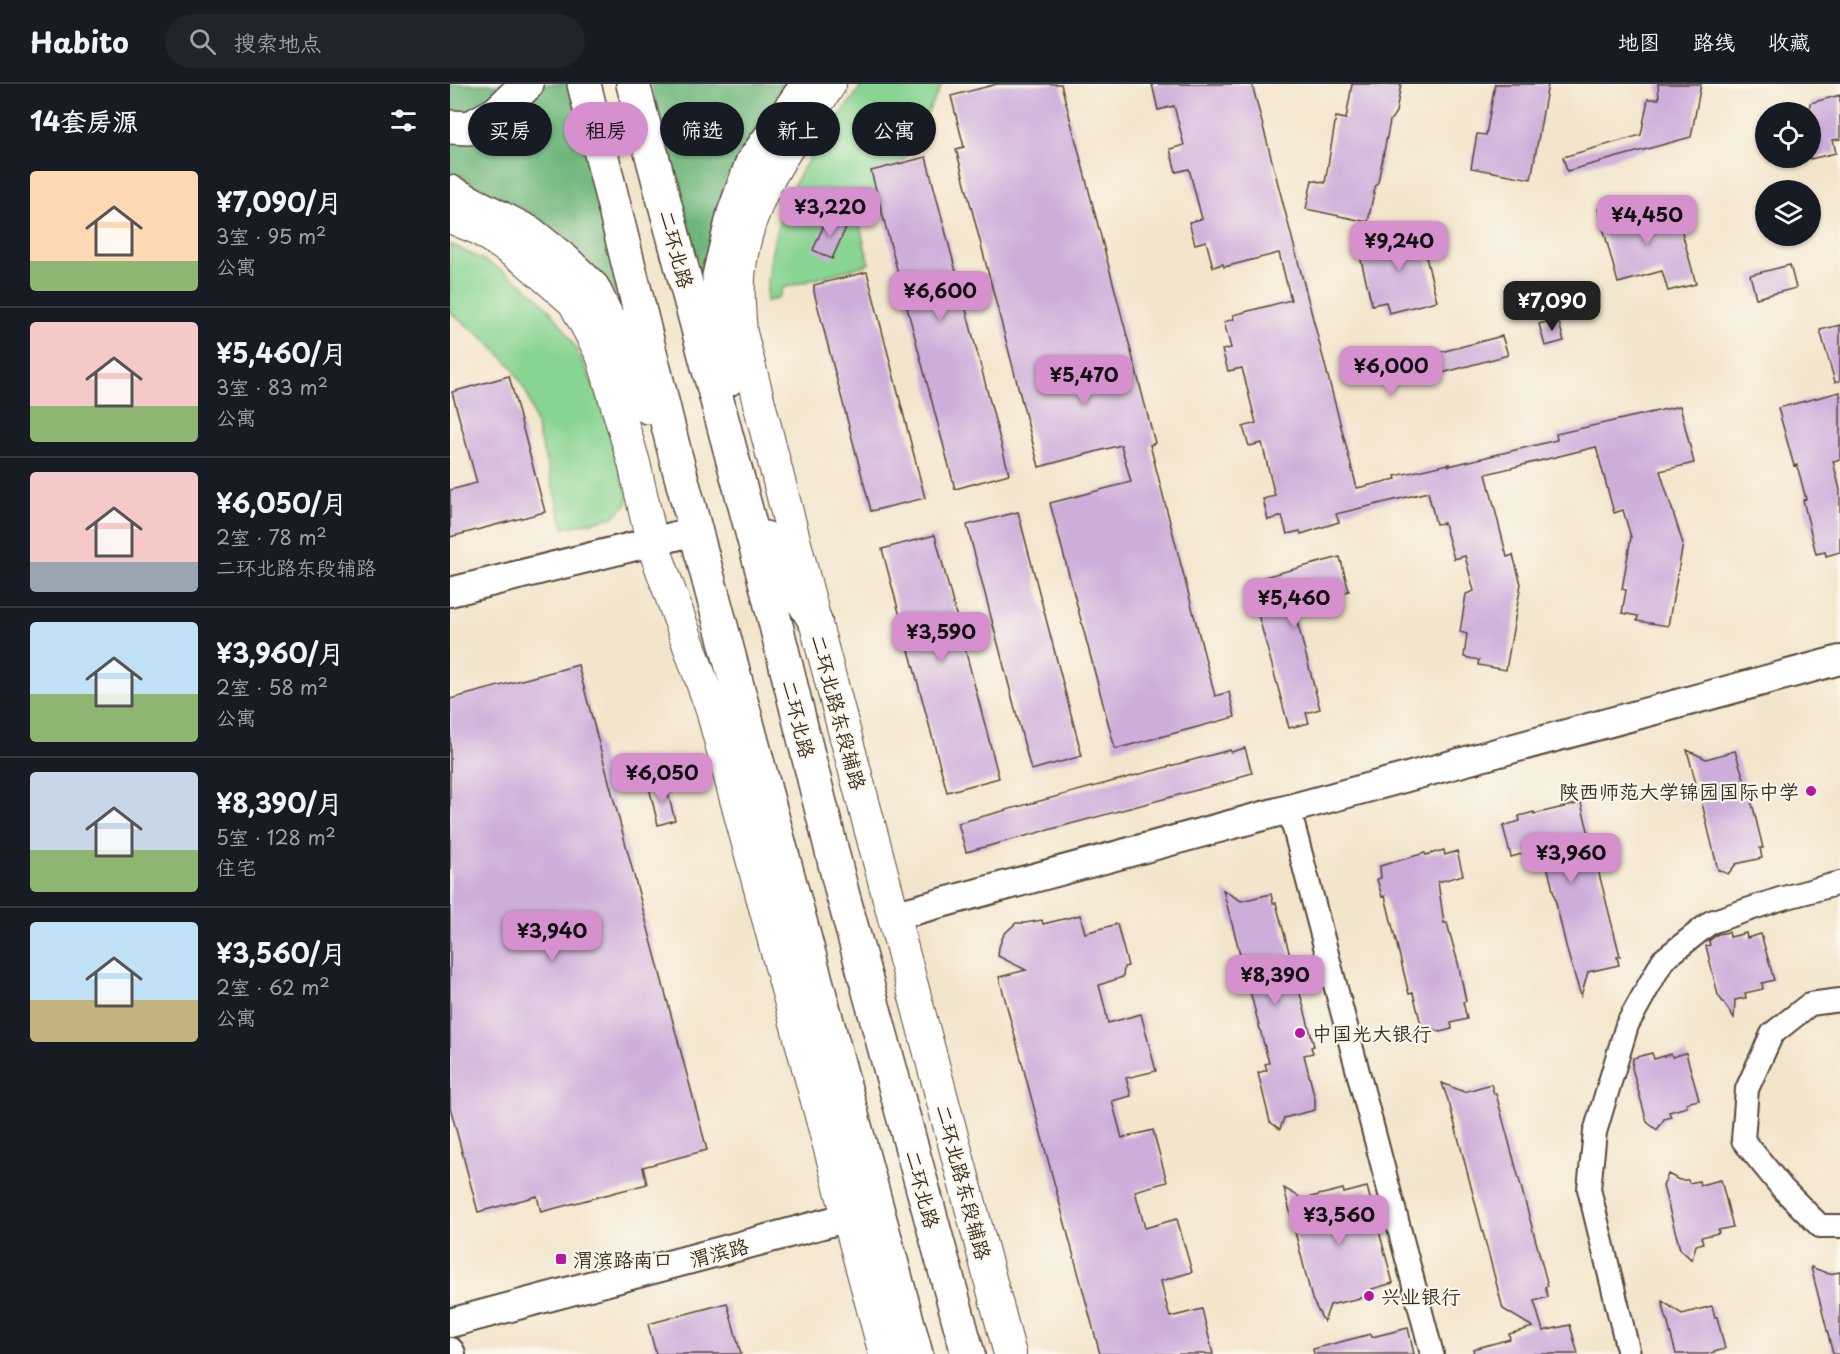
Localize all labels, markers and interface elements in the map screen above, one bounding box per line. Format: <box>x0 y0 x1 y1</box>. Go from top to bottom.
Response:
search box <box>165 14 585 68</box>
text: Habito <box>30 20 129 63</box>
icon: search <box>186 25 219 58</box>
text: 搜索地点 <box>234 25 322 58</box>
text: 地图 <box>1618 25 1660 57</box>
text: 路线 <box>1693 25 1735 57</box>
text: 收藏 <box>1768 25 1810 57</box>
text: 14套房源 <box>30 101 138 140</box>
chip: 买房 <box>468 102 552 156</box>
chip: 租房 <box>564 102 648 156</box>
chip: 筛选 <box>660 102 744 156</box>
chip: 新上 <box>756 102 840 156</box>
chip: 公寓 <box>852 102 936 156</box>
map controls <box>1755 102 1821 246</box>
button: locate <box>1755 102 1821 168</box>
icon: filters <box>387 104 420 137</box>
button: layers <box>1755 180 1821 246</box>
text: ¥7,090/月 <box>216 182 342 221</box>
pin: ¥3,220 <box>781 187 879 238</box>
text: ¥3,220 <box>794 191 866 221</box>
icon: home <box>78 195 150 267</box>
pin: ¥4,450 <box>1598 195 1696 246</box>
text: ¥4,450 <box>1611 199 1683 229</box>
street label: 二环北路 <box>652 206 702 292</box>
text: 3室 · 95 m² <box>216 221 326 251</box>
pin: ¥9,240 <box>1350 221 1448 272</box>
text: ¥9,240 <box>1364 225 1434 255</box>
text: 公寓 <box>216 251 256 281</box>
pin: ¥6,600 <box>891 271 989 322</box>
text: ¥6,600 <box>903 275 977 305</box>
pin: ¥7,090 <box>1503 281 1601 332</box>
text: ¥7,090 <box>1517 285 1587 315</box>
text: ¥5,460/月 <box>216 333 347 372</box>
icon: home <box>78 346 150 418</box>
pin: ¥6,000 <box>1342 346 1440 397</box>
text: ¥6,000 <box>1353 350 1429 380</box>
pin: ¥5,470 <box>1035 355 1133 406</box>
text: ¥5,470 <box>1050 359 1118 389</box>
text: 3室 · 83 m² <box>216 372 328 402</box>
text: 公寓 <box>216 402 256 432</box>
text: ¥6,050/月 <box>216 483 347 522</box>
icon: home <box>78 496 150 568</box>
text: 2室 · 78 m² <box>216 522 327 552</box>
text: 二环北路东段辅路 <box>216 552 376 582</box>
pin: ¥5,460 <box>1245 578 1343 629</box>
text: ¥5,460 <box>1258 582 1330 612</box>
pin: ¥3,590 <box>892 612 990 663</box>
text: ¥3,590 <box>906 616 976 646</box>
street label: 二环北路东段辅路 <box>804 631 874 794</box>
text: ¥3,960/月 <box>216 633 344 672</box>
icon: home <box>78 646 150 718</box>
text: 2室 · 58 m² <box>216 672 328 702</box>
street label: 二环北路 <box>775 677 823 762</box>
text: 公寓 <box>216 702 256 732</box>
pin: ¥6,050 <box>613 753 711 804</box>
text: ¥6,050 <box>625 757 699 787</box>
place label: 陕西师范大学锦园国际中学 <box>1559 776 1799 806</box>
text: ¥8,390/月 <box>216 783 343 822</box>
marker: 陕西师范大学锦园国际中学 <box>1804 784 1818 798</box>
icon: home <box>78 796 150 868</box>
text: 5室 · 128 m² <box>216 822 336 852</box>
pin: ¥3,960 <box>1522 833 1620 884</box>
text: ¥3,960 <box>1536 837 1606 867</box>
text: 住宅 <box>216 852 256 882</box>
pin: ¥3,940 <box>503 911 601 962</box>
text: ¥3,940 <box>517 915 587 945</box>
text: ¥3,560/月 <box>216 933 346 972</box>
icon: home <box>78 946 150 1018</box>
pin: ¥8,390 <box>1226 955 1324 1006</box>
text: ¥8,390 <box>1240 959 1310 989</box>
text: 2室 · 62 m² <box>216 972 330 1002</box>
text: 公寓 <box>216 1002 256 1032</box>
place label: 中国光大银行 <box>1312 1018 1432 1048</box>
marker: 中国光大银行 <box>1293 1026 1307 1040</box>
street label: 二环北路东段辅路 <box>929 1101 999 1264</box>
street label: 二环北路 <box>898 1146 948 1232</box>
pin: ¥3,560 <box>1290 1195 1388 1246</box>
text: ¥3,560 <box>1303 1199 1375 1229</box>
street label: 渭滨路 <box>686 1229 753 1274</box>
place label: 渭滨路南口 <box>573 1244 673 1274</box>
marker: 渭滨路南口 <box>554 1252 568 1266</box>
place label: 兴业银行 <box>1381 1281 1461 1311</box>
marker: 兴业银行 <box>1362 1289 1376 1303</box>

